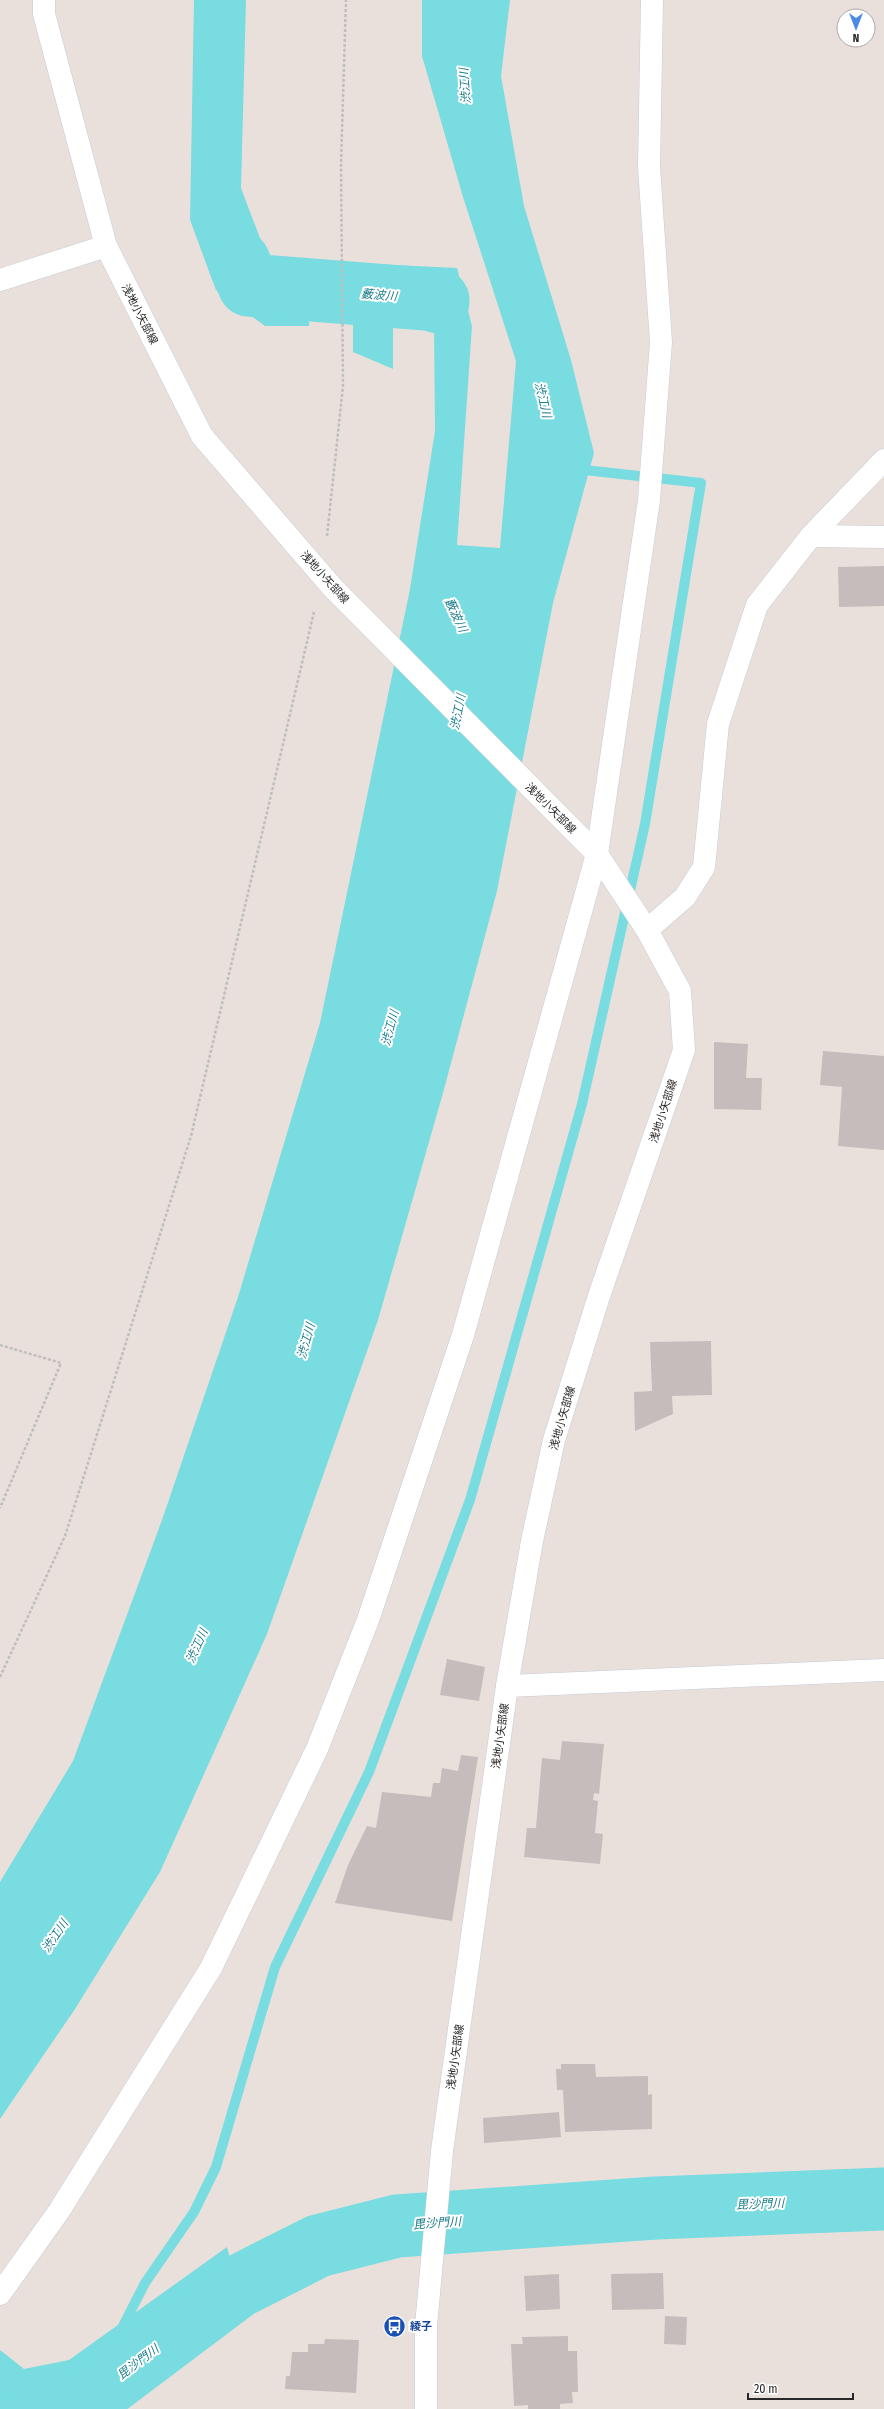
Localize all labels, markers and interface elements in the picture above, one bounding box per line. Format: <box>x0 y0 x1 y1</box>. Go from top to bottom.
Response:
north arrow <box>836 8 876 48</box>
text: N <box>853 31 859 44</box>
water label: 渋江川 <box>457 66 473 104</box>
street label: 浅地小矢部線 <box>119 282 160 347</box>
water label: 藪波川 <box>360 286 400 304</box>
water label: 渋江川 <box>532 381 554 421</box>
street label: 浅地小矢部線 <box>298 548 352 606</box>
water label: 藪波川 <box>442 596 471 636</box>
water label: 渋江川 <box>448 691 469 731</box>
street label: 浅地小矢部線 <box>523 780 579 836</box>
water label: 渋江川 <box>379 1007 402 1047</box>
street label: 浅地小矢部線 <box>647 1078 680 1145</box>
water label: 渋江川 <box>294 1320 318 1360</box>
street label: 浅地小矢部線 <box>547 1385 578 1452</box>
water label: 渋江川 <box>183 1625 212 1665</box>
street label: 浅地小矢部線 <box>489 1702 512 1770</box>
water label: 渋江川 <box>39 1916 72 1955</box>
street label: 浅地小矢部線 <box>444 2023 467 2091</box>
water label: 毘沙門川 <box>736 2196 786 2212</box>
water label: 毘沙門川 <box>413 2214 463 2232</box>
bus stop icon: 綾子 <box>381 2313 407 2339</box>
place label: 綾子 <box>410 2320 432 2333</box>
water label: 毘沙門川 <box>115 2341 163 2382</box>
scale bar <box>748 2375 853 2401</box>
text: 20 m <box>754 2382 778 2396</box>

